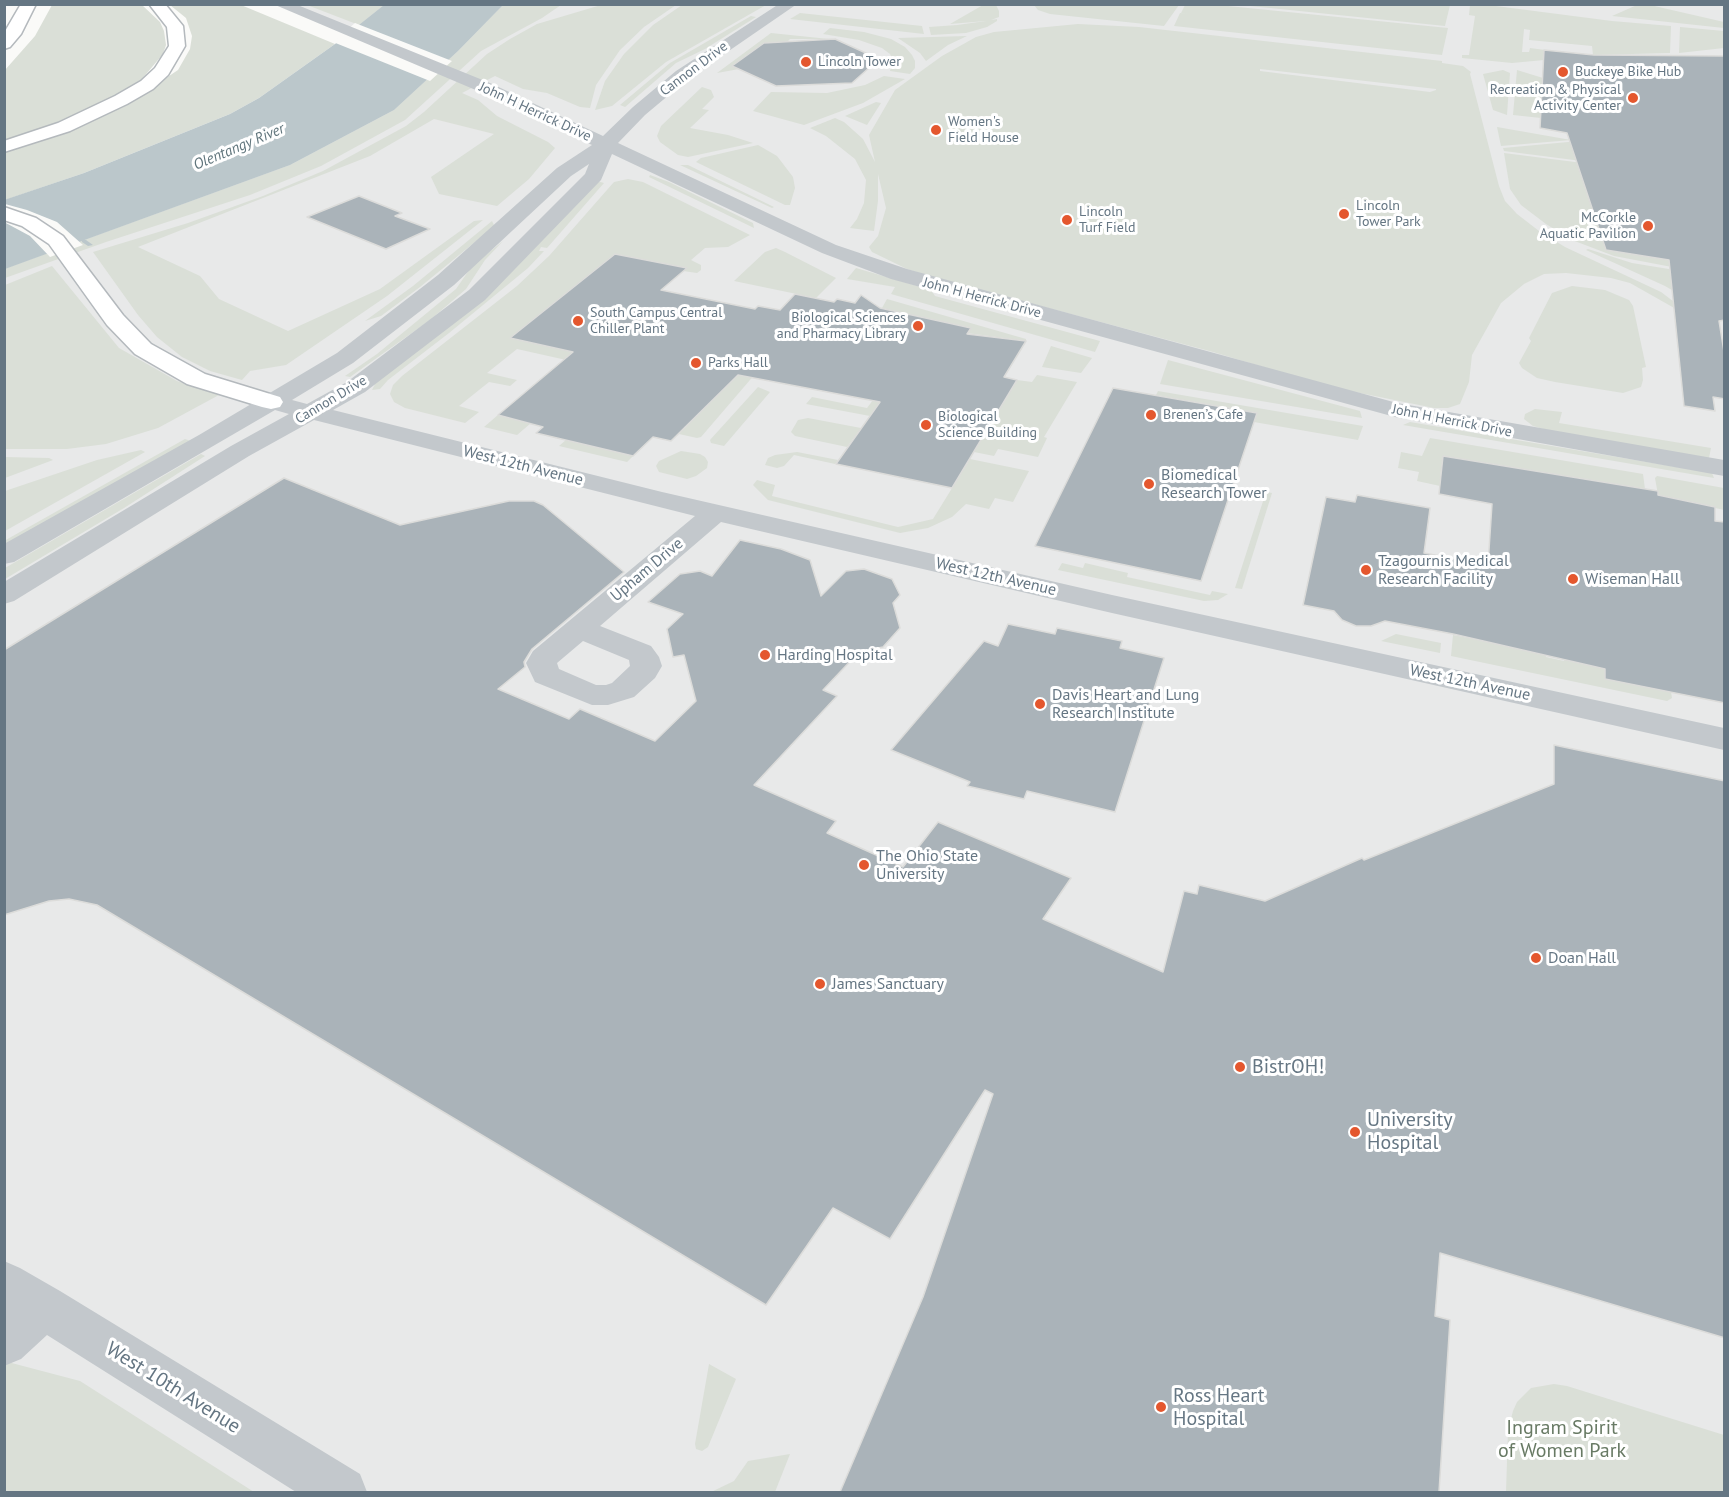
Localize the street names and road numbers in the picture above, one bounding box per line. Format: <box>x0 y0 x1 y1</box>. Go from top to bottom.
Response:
street label: Cannon Drive <box>657 38 731 100</box>
street label: John H Herrick Drive <box>476 79 594 145</box>
street label: John H Herrick Drive <box>921 274 1043 322</box>
street label: Cannon Drive <box>292 372 370 428</box>
street label: John H Herrick Drive <box>1391 401 1513 441</box>
street label: West 12th Avenue <box>461 442 585 490</box>
street label: Upham Drive <box>607 534 687 606</box>
street label: West 12th Avenue <box>934 554 1058 600</box>
street label: West 12th Avenue <box>1408 661 1532 705</box>
street label: West 10th Avenue <box>101 1337 245 1439</box>

